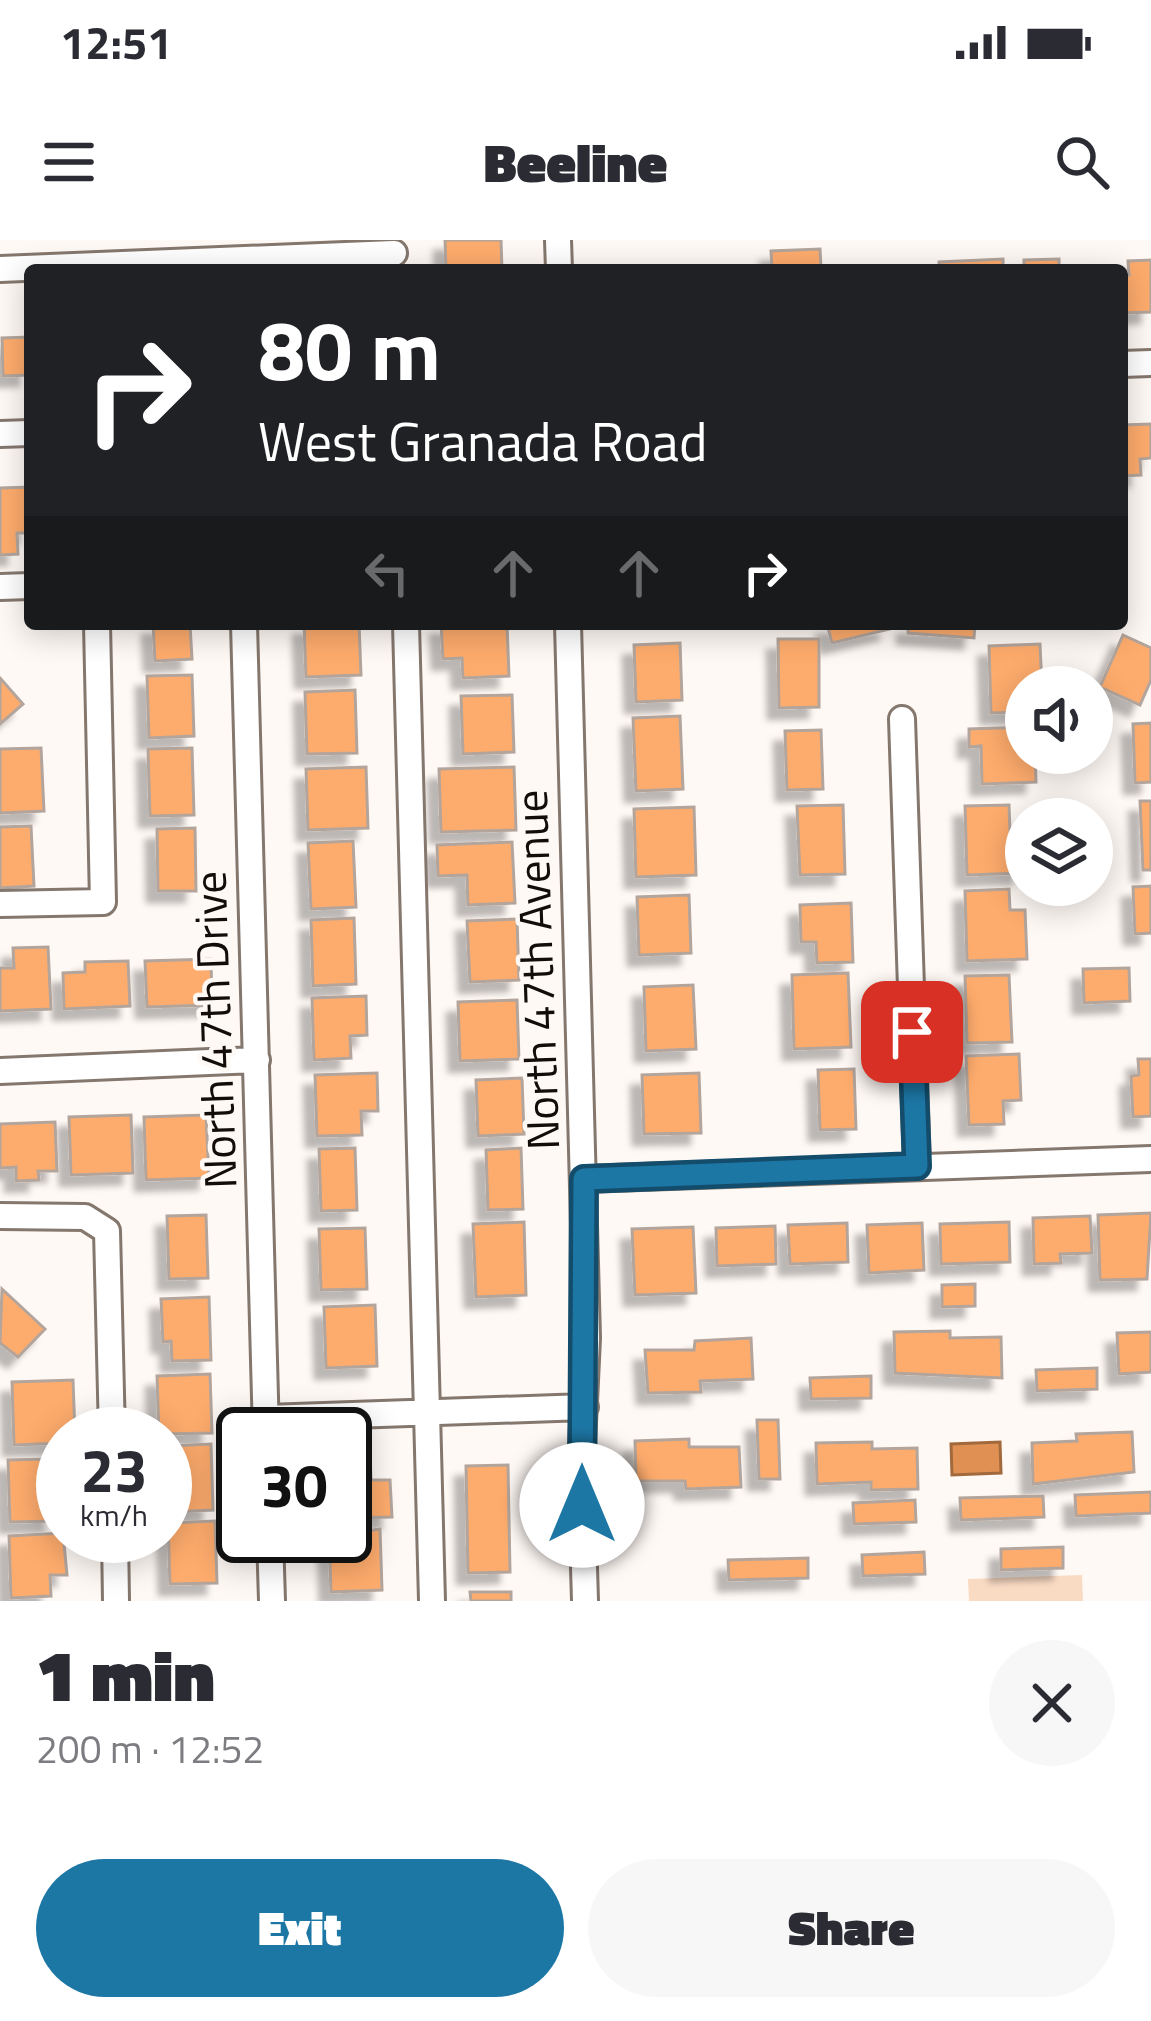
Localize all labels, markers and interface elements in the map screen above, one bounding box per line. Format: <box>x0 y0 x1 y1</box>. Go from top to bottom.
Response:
text: 12:51 <box>60 8 172 76</box>
text: Beeline <box>484 121 667 203</box>
icon: menu <box>36 129 102 195</box>
icon: search <box>1049 129 1115 195</box>
text: 80 m <box>258 285 441 413</box>
icon: right <box>60 312 216 468</box>
text: West Granada Road <box>258 400 707 482</box>
icon: left <box>354 540 420 606</box>
icon: ahead <box>480 540 546 606</box>
icon: ahead <box>606 540 672 606</box>
icon: right <box>732 540 798 606</box>
map controls <box>1005 666 1113 906</box>
button: sound <box>1005 666 1113 774</box>
street label: North 47th Avenue <box>496 789 576 1151</box>
button: layers <box>1005 798 1113 906</box>
street label: North 47th Drive <box>174 870 254 1190</box>
pin <box>861 981 963 1083</box>
icon: arrive <box>879 999 945 1065</box>
speed limit sign: 30 <box>216 1407 372 1563</box>
text: 23 <box>80 1424 148 1515</box>
position arrow <box>519 1442 645 1568</box>
text: km/h <box>80 1492 148 1538</box>
text: 1 min <box>36 1619 215 1729</box>
button: close <box>989 1640 1115 1766</box>
text: 200 m · 12:52 <box>36 1719 264 1778</box>
button: Exit <box>36 1859 564 1997</box>
button: Share <box>588 1859 1115 1997</box>

